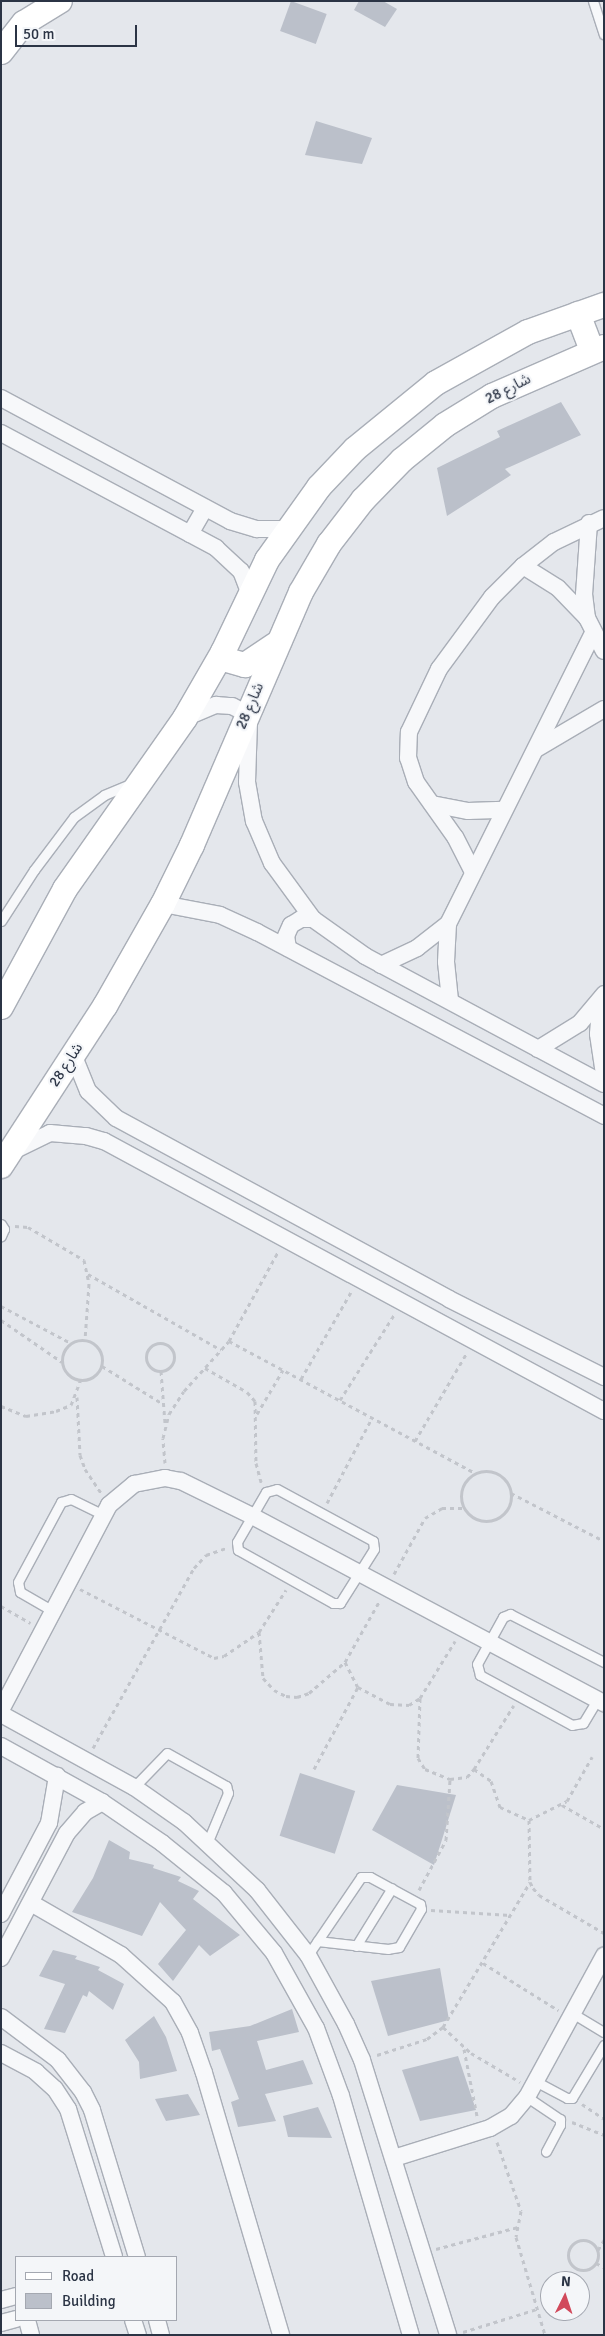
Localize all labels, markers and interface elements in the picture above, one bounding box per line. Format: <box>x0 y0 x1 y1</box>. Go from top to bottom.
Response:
scale bar <box>18 15 140 47</box>
text: 50 m <box>23 25 54 43</box>
street label: شارع 28 <box>482 370 534 408</box>
street label: شارع 28 <box>232 680 268 732</box>
street label: شارع 28 <box>45 1040 87 1090</box>
legend <box>15 2256 178 2321</box>
text: Road <box>62 2267 94 2285</box>
north arrow <box>540 2271 590 2321</box>
text: N <box>561 2273 571 2290</box>
text: Building <box>62 2292 116 2310</box>

